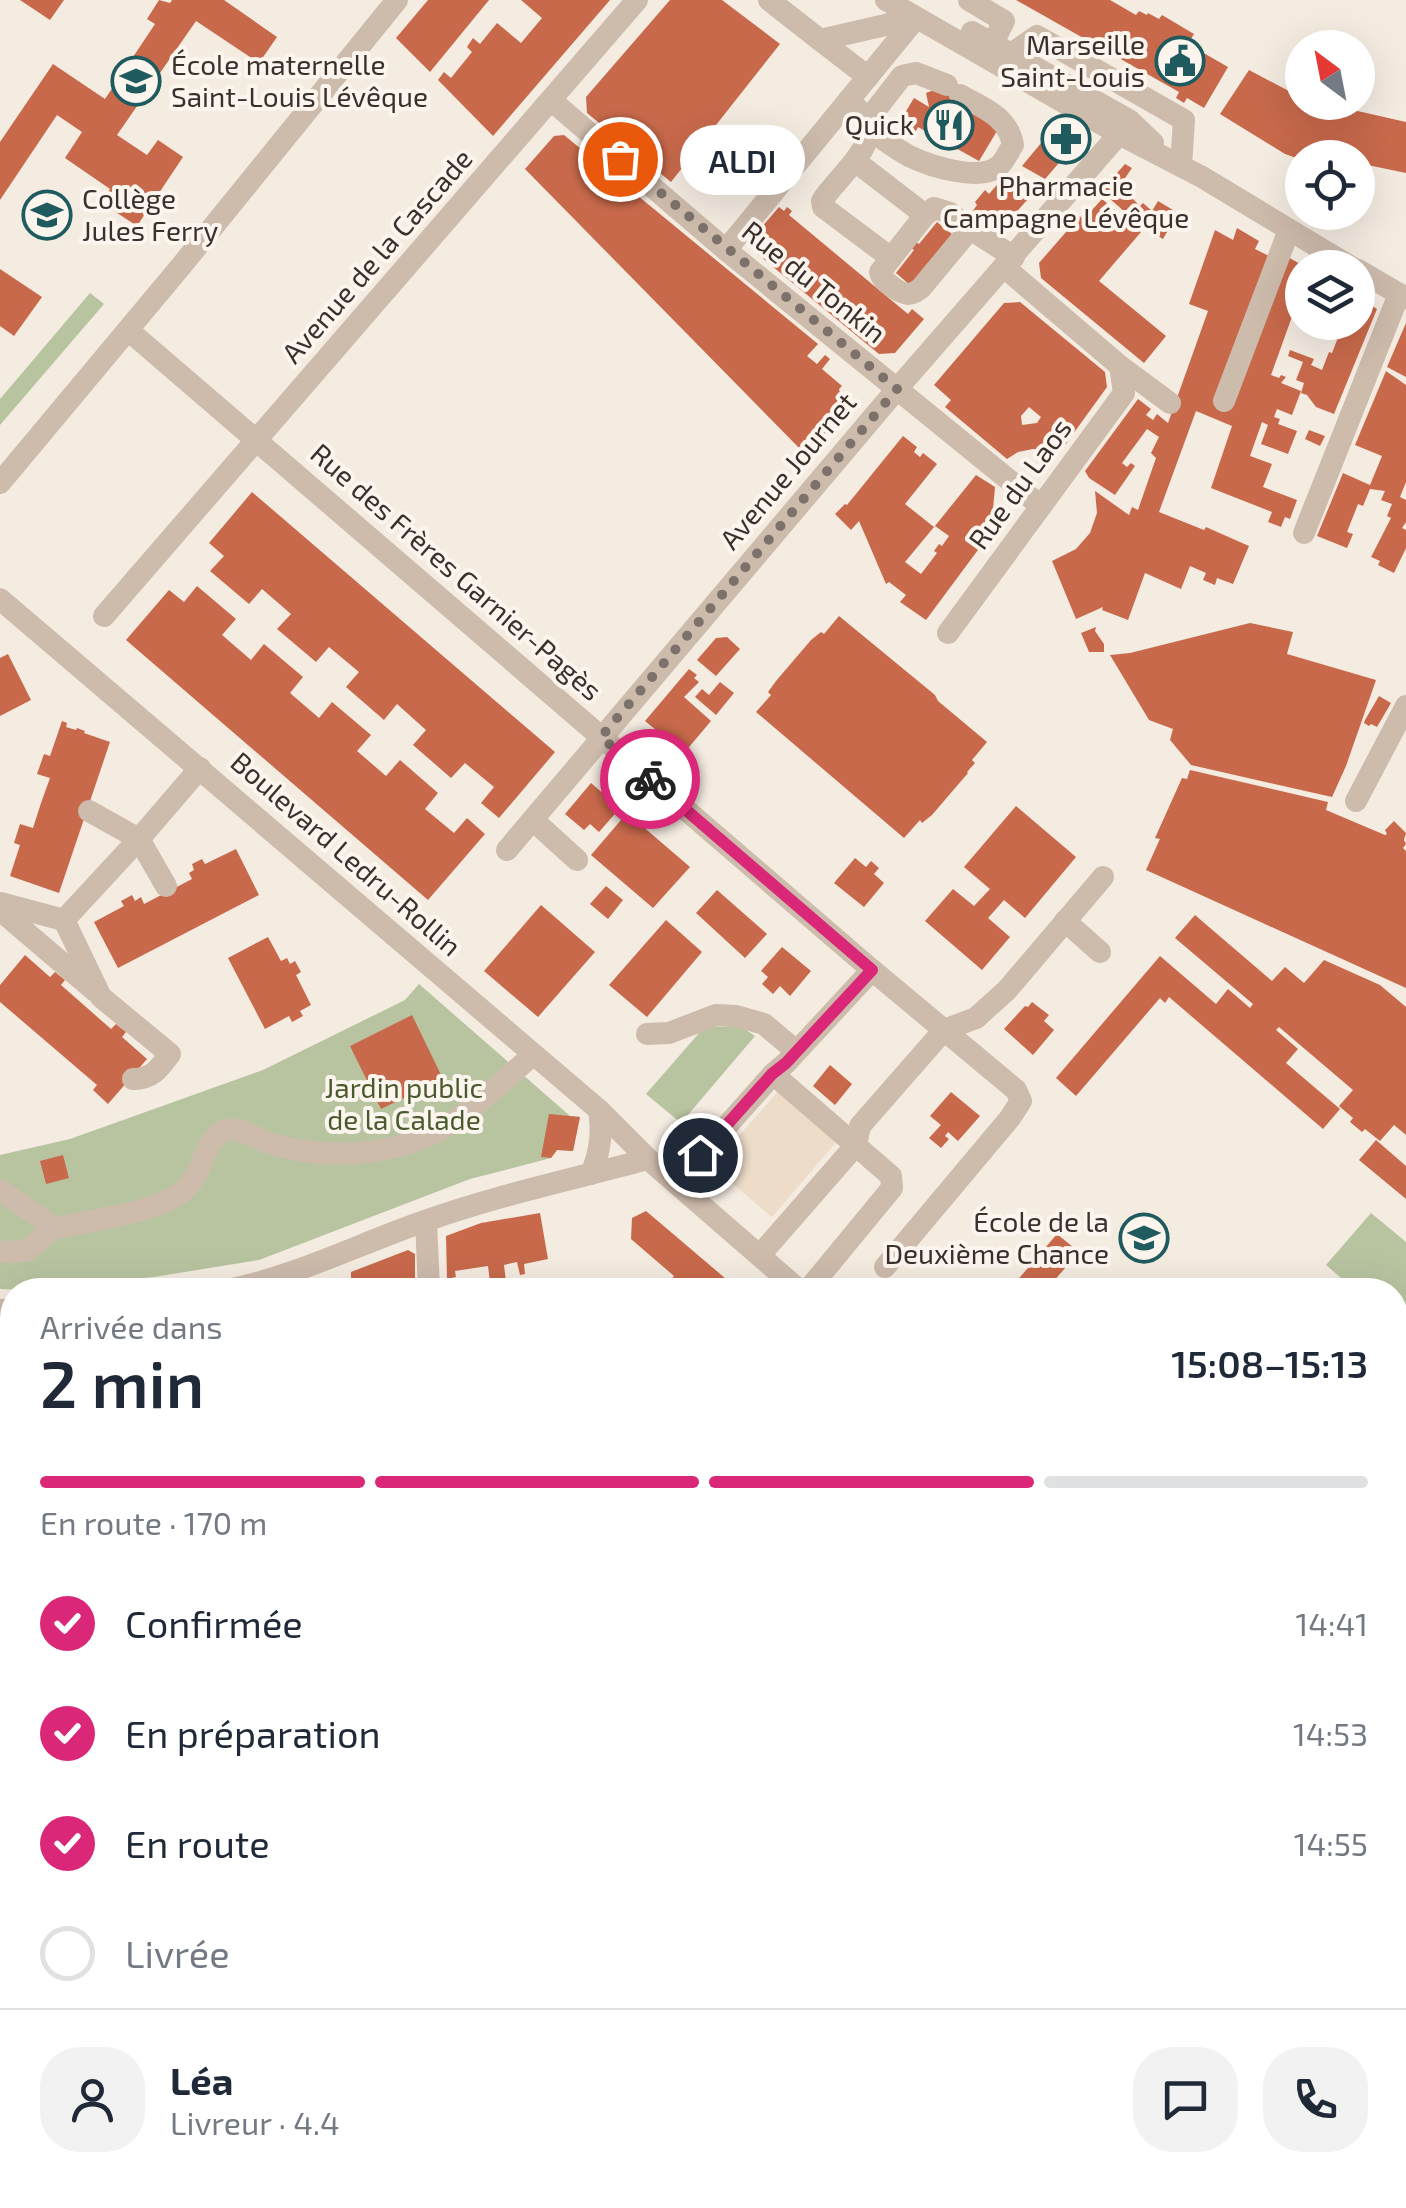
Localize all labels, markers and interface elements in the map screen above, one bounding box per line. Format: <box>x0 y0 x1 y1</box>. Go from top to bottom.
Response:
place label: Marseille Saint-Louis <box>1000 27 1145 93</box>
north arrow <box>1285 30 1375 120</box>
map controls <box>1285 30 1375 340</box>
public building icon: Marseille Saint-Louis <box>1154 35 1206 87</box>
place label: École maternelle Saint-Louis Lévêque <box>171 47 428 113</box>
school or university icon: École maternelle Saint-Louis Lévêque <box>110 55 162 107</box>
restaurant icon: Quick <box>923 99 975 151</box>
place label: Quick <box>844 107 914 141</box>
pharmacy icon: Pharmacie Campagne Lévêque <box>1040 113 1092 165</box>
pin <box>578 117 663 202</box>
callout: ALDI <box>680 124 805 194</box>
icon: bag <box>593 132 648 187</box>
button: locate <box>1285 140 1375 230</box>
street label: Avenue de la Cascade <box>274 141 479 370</box>
text: ALDI <box>709 141 776 179</box>
place label: Pharmacie Campagne Lévêque <box>943 168 1189 234</box>
place label: Collège Jules Ferry <box>82 181 218 247</box>
school or university icon: Collège Jules Ferry <box>21 189 73 241</box>
street label: Rue du Tonkin <box>736 213 893 349</box>
button: layers <box>1285 250 1375 340</box>
street label: Avenue Journet <box>712 385 863 556</box>
street label: Rue du Laos <box>961 412 1078 555</box>
street label: Rue des Frères Garnier-Pagès <box>304 436 609 707</box>
courier <box>600 729 700 829</box>
street label: Boulevard Ledru-Rollin <box>225 744 469 962</box>
icon: bike <box>623 752 678 807</box>
park label: Jardin public de la Calade <box>325 1070 483 1136</box>
pin <box>658 1113 743 1198</box>
icon: home <box>673 1128 728 1183</box>
place label: École de la Deuxième Chance <box>884 1204 1109 1270</box>
school or university icon: École de la Deuxième Chance <box>1118 1212 1170 1264</box>
text: Arrivée dans <box>40 1307 223 1345</box>
text: 15:08–15:13 <box>1171 1340 1368 1386</box>
text: 2 min <box>40 1343 204 1421</box>
text: En route · 170 m <box>40 1503 267 1541</box>
icon: check <box>40 1596 95 1651</box>
text: Confirmée <box>125 1600 303 1646</box>
text: 14:41 <box>1296 1604 1368 1642</box>
icon: check <box>40 1706 95 1761</box>
text: En préparation <box>125 1710 381 1756</box>
text: 14:53 <box>1293 1714 1368 1752</box>
icon: check <box>40 1816 95 1871</box>
text: En route <box>125 1820 270 1866</box>
text: 14:55 <box>1294 1824 1368 1862</box>
text: Livrée <box>125 1930 230 1976</box>
button: person <box>40 2047 145 2152</box>
button: chat <box>1133 2047 1238 2152</box>
button: phone <box>1263 2047 1368 2152</box>
text: Léa <box>170 2057 233 2103</box>
text: Livreur · 4.4 <box>170 2103 340 2141</box>

